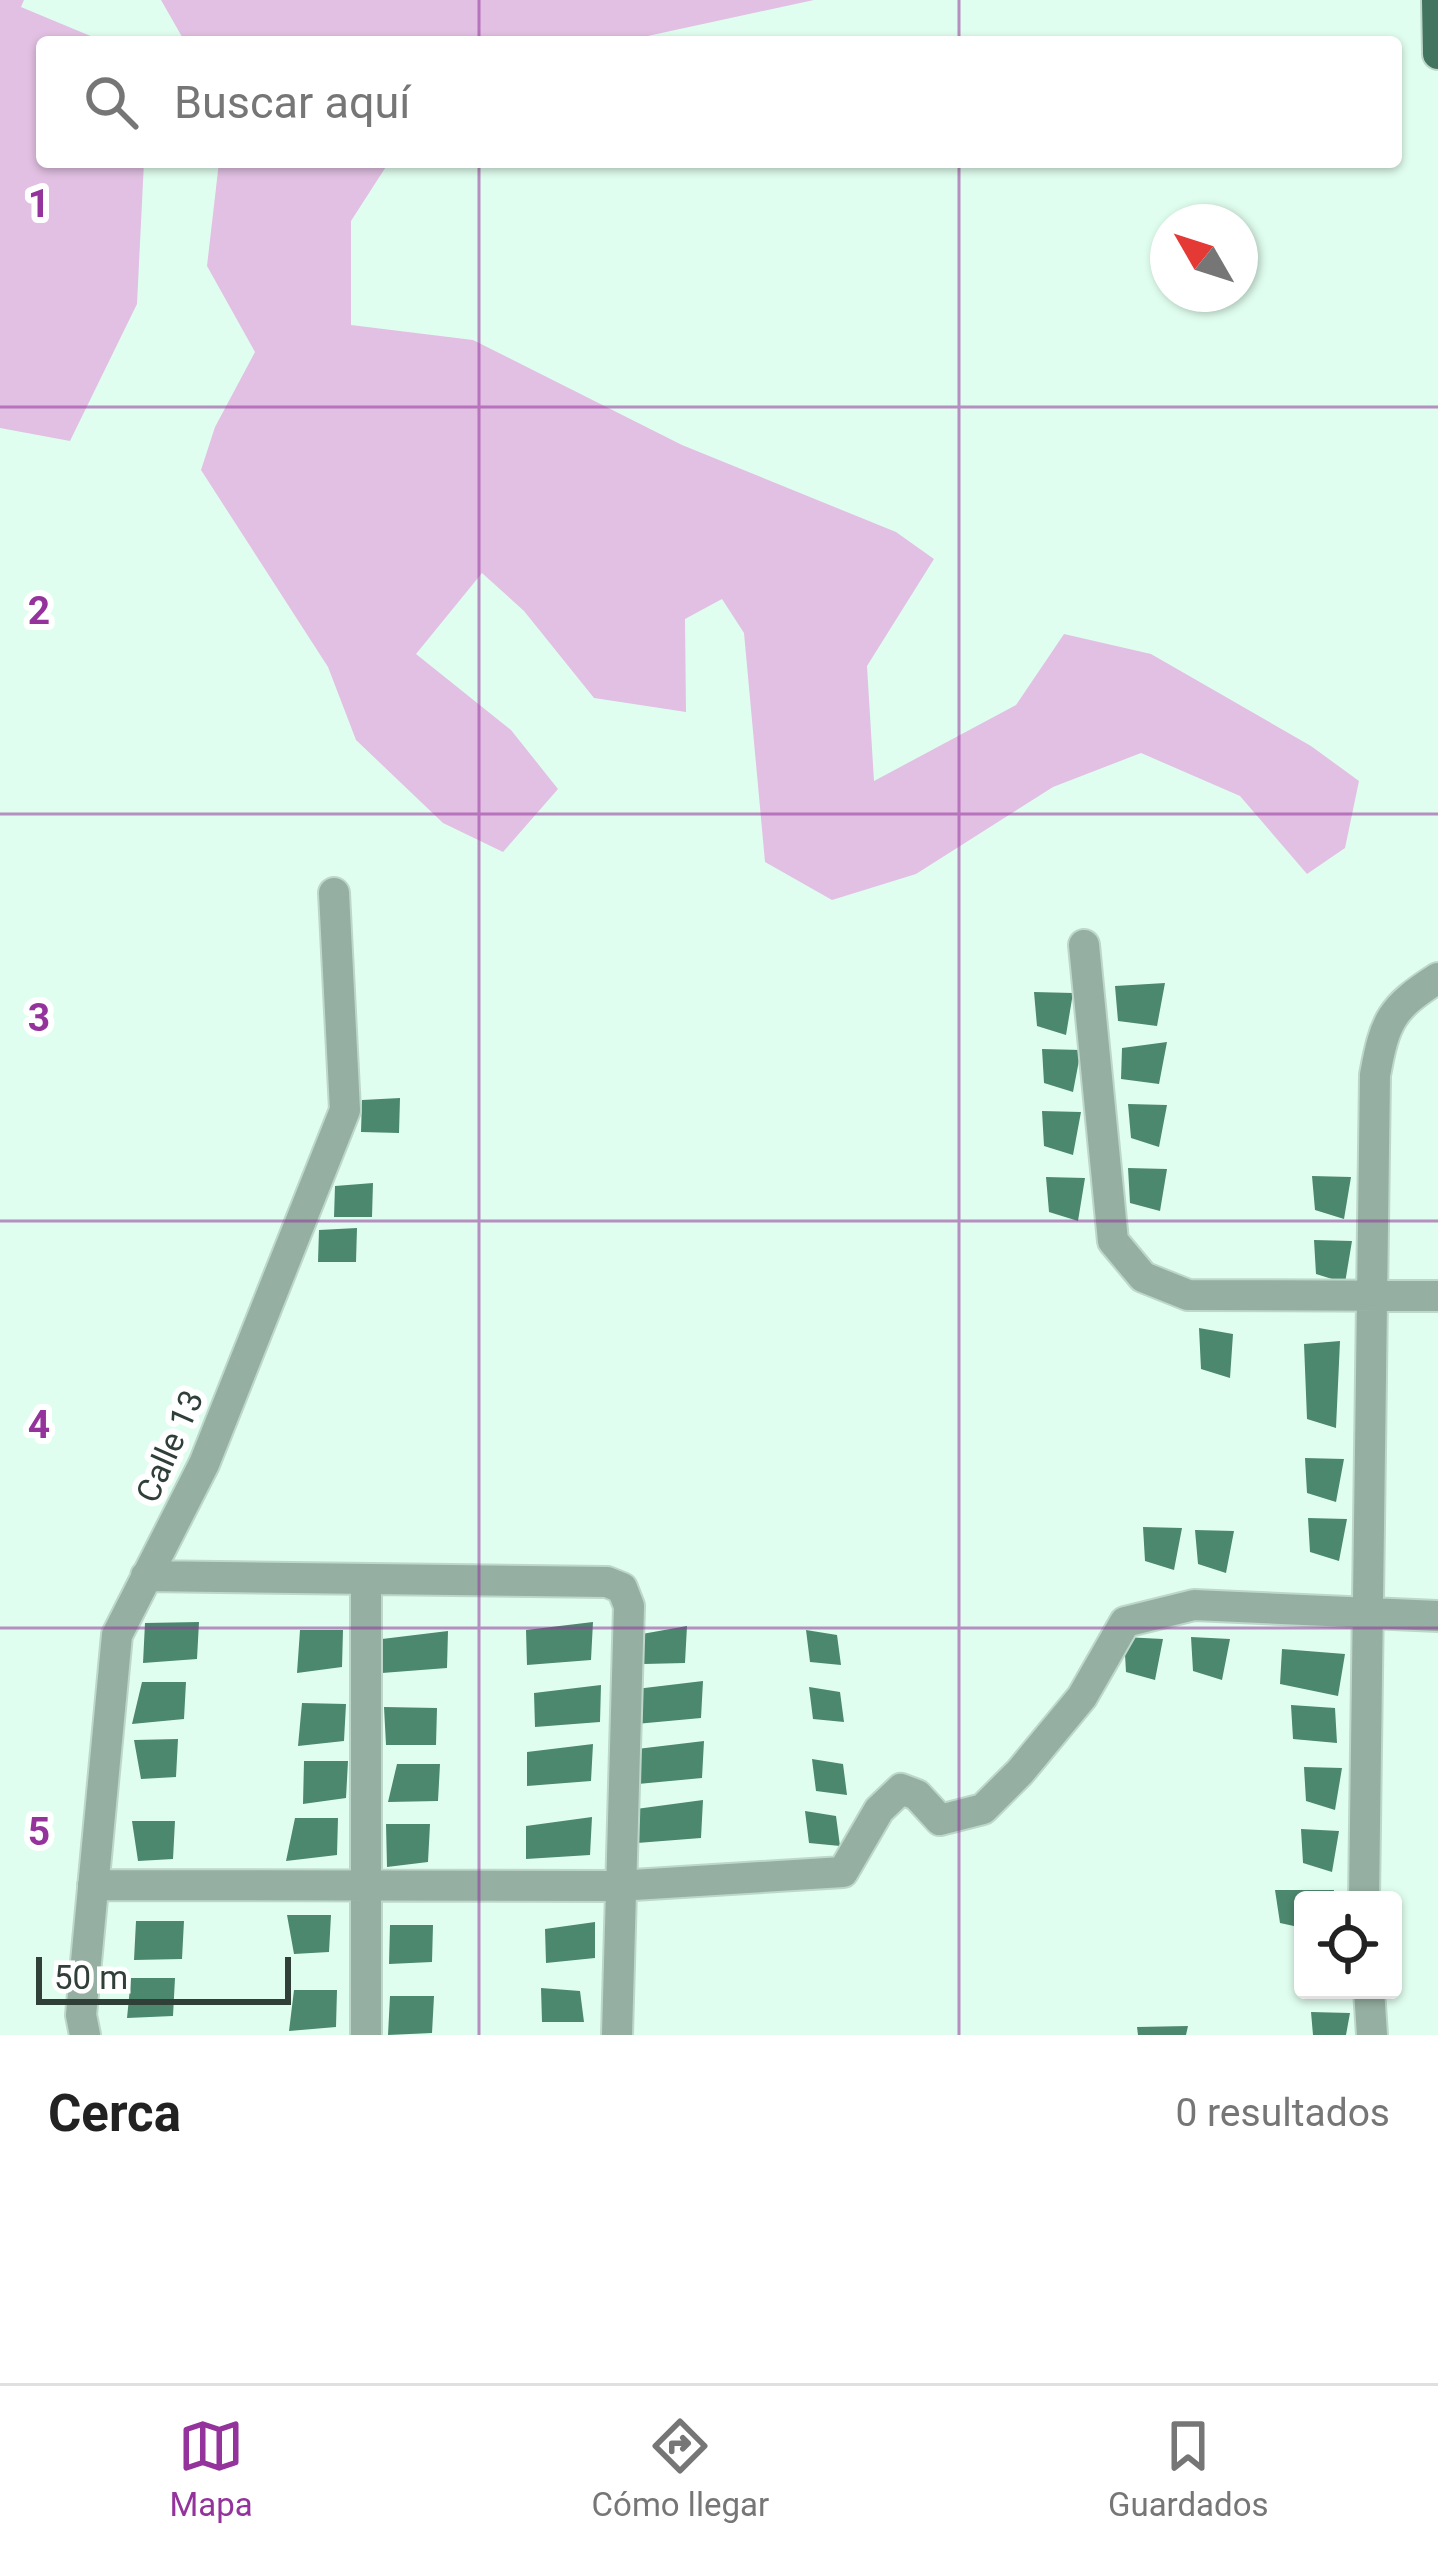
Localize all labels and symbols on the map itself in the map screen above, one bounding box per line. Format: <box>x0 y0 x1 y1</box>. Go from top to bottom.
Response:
text: 1 <box>28 181 50 227</box>
north arrow <box>1150 204 1258 312</box>
text: 2 <box>28 588 50 634</box>
text: 3 <box>28 995 50 1041</box>
street label: Calle 13 <box>128 1384 211 1508</box>
text: 4 <box>28 1402 50 1448</box>
text: 5 <box>28 1809 50 1855</box>
scale bar <box>36 1951 291 2004</box>

